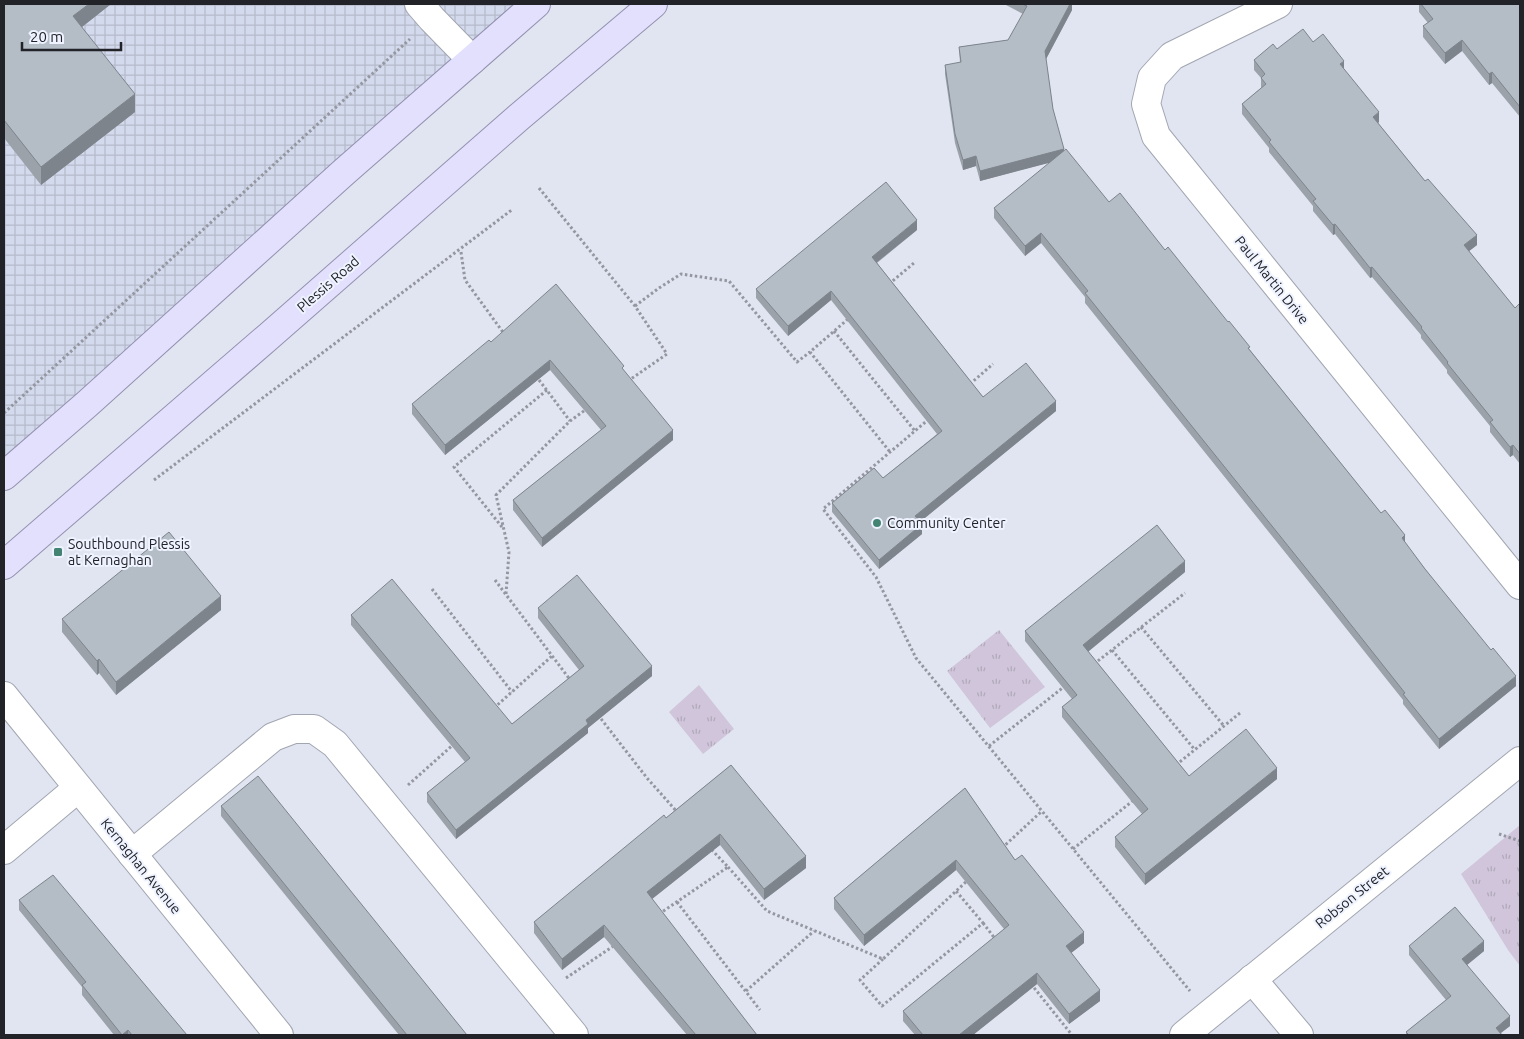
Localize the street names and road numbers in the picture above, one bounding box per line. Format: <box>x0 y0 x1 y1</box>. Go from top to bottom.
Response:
street label: Paul Martin Drive <box>1232 233 1312 327</box>
street label: Plessis Road <box>294 253 362 315</box>
street label: Kernaghan Avenue <box>98 815 184 917</box>
street label: Robson Street <box>1312 862 1392 931</box>

